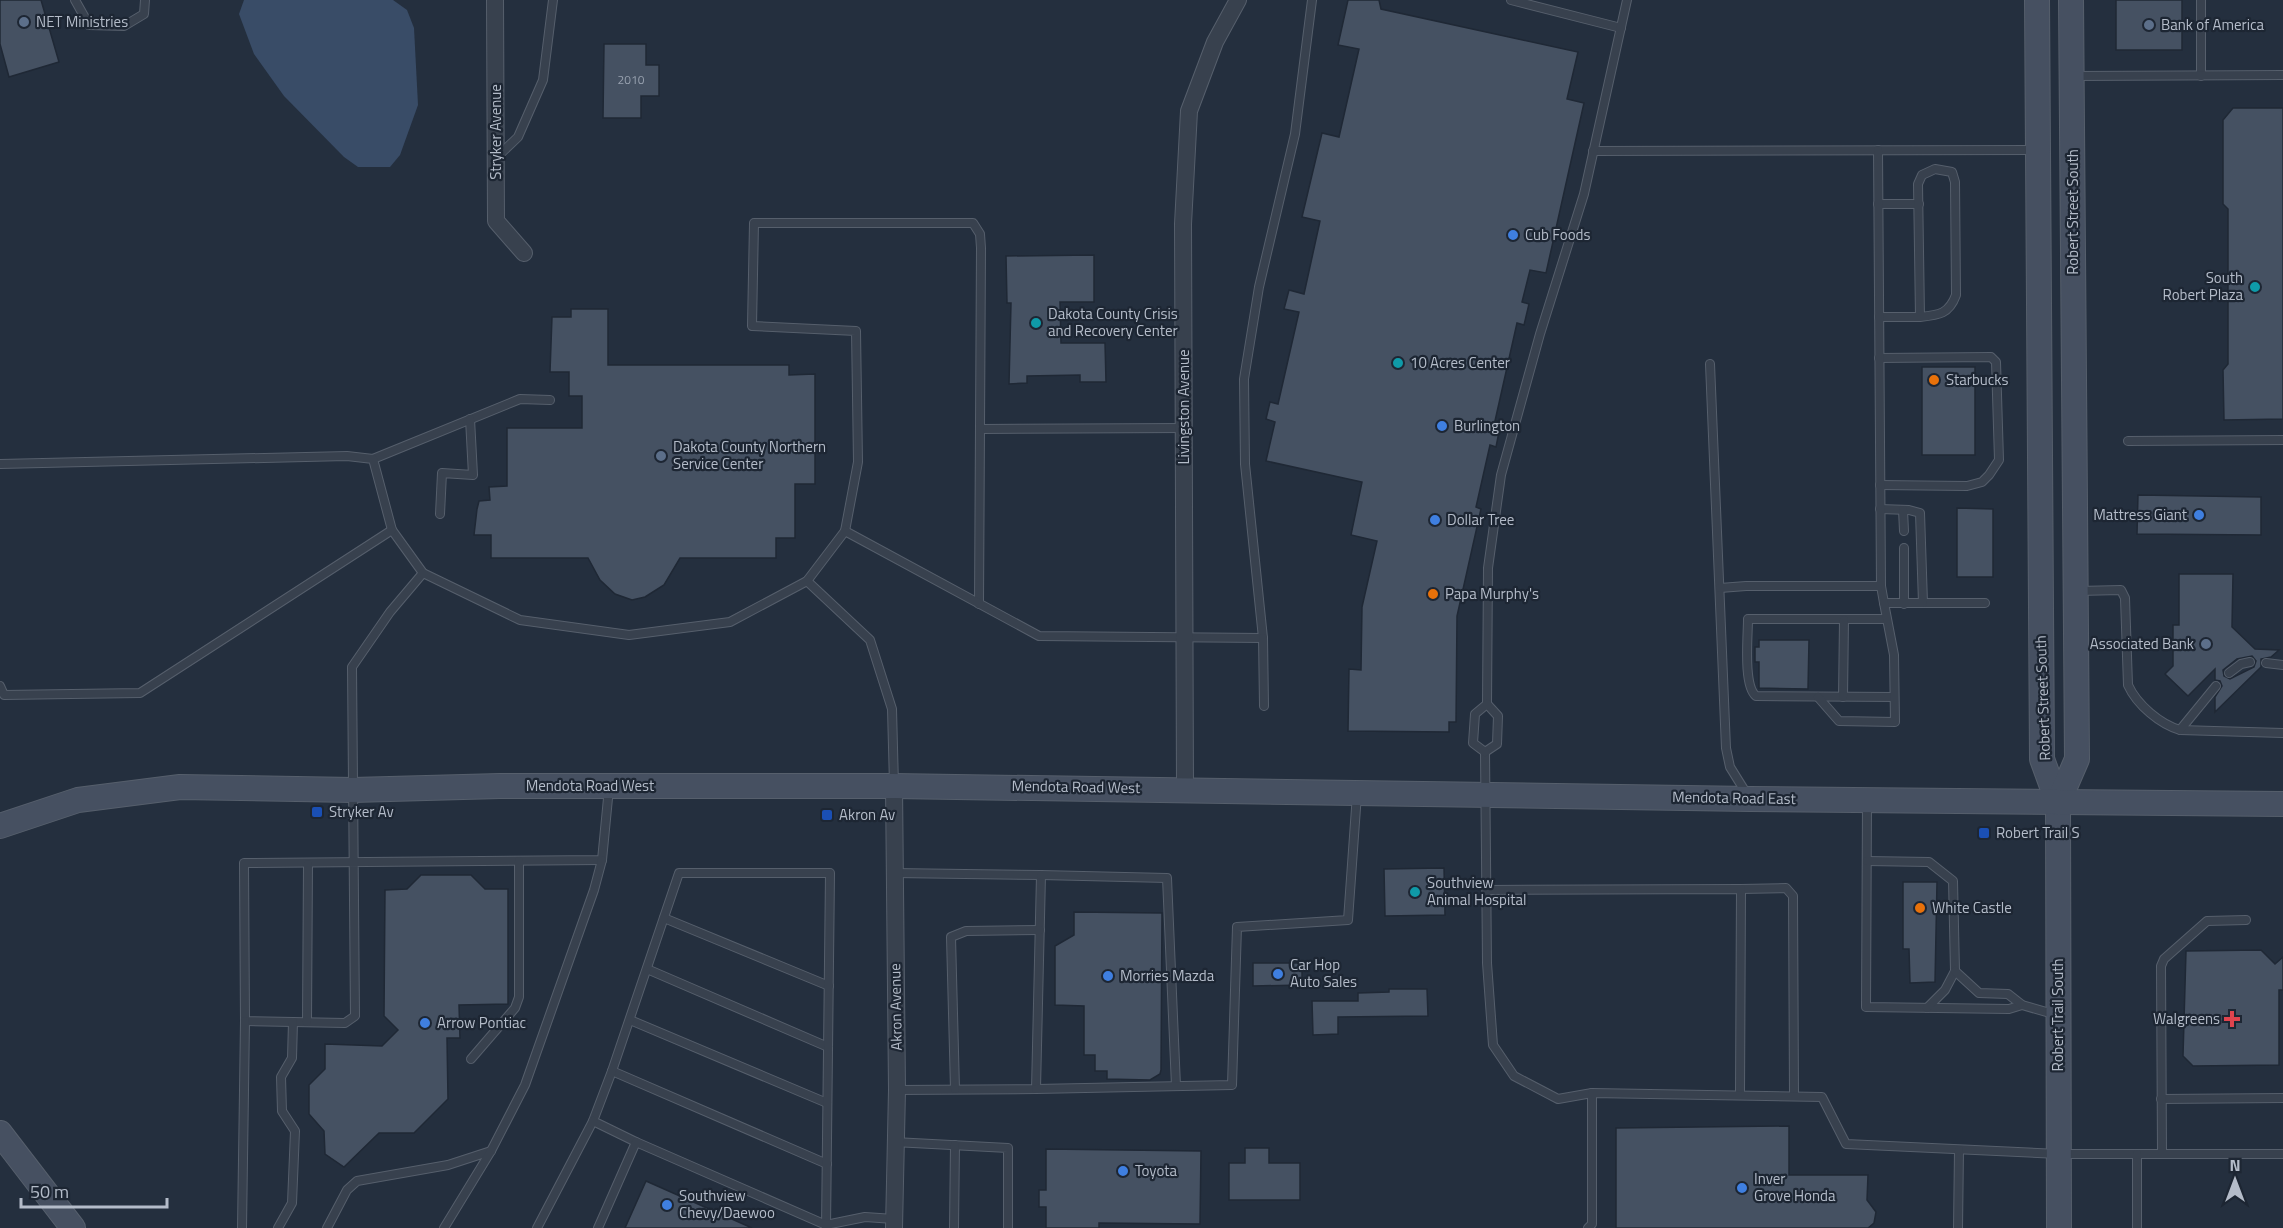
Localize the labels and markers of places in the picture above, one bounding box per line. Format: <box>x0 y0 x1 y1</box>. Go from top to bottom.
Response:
place label: NET Ministries <box>36 10 128 33</box>
place label: Bank of America <box>2161 13 2265 36</box>
marker: NET Ministries <box>17 15 31 29</box>
marker: Bank of America <box>2142 18 2156 32</box>
place label: Cub Foods <box>1525 223 1591 246</box>
marker: Cub Foods <box>1506 228 1520 242</box>
place label: South Robert Plaza <box>2163 266 2243 306</box>
marker: South Robert Plaza <box>2248 280 2262 294</box>
place label: Dakota County Crisis and Recovery Center <box>1048 302 1178 342</box>
marker: Dakota County Crisis and Recovery Center <box>1029 316 1043 330</box>
place label: 10 Acres Center <box>1410 351 1510 374</box>
marker: 10 Acres Center <box>1391 356 1405 370</box>
place label: Starbucks <box>1946 368 2009 391</box>
marker: Starbucks <box>1927 373 1941 387</box>
place label: Burlington <box>1454 414 1520 437</box>
marker: Burlington <box>1435 419 1449 433</box>
place label: Dakota County Northern Service Center <box>673 435 826 475</box>
marker: Dakota County Northern Service Center <box>654 449 668 463</box>
place label: Mattress Giant <box>2093 503 2188 526</box>
place label: Dollar Tree <box>1447 508 1514 531</box>
marker: Mattress Giant <box>2192 508 2206 522</box>
marker: Dollar Tree <box>1428 513 1442 527</box>
place label: Papa Murphy's <box>1445 582 1539 605</box>
marker: Papa Murphy's <box>1426 587 1440 601</box>
place label: Associated Bank <box>2090 632 2194 655</box>
marker: Associated Bank <box>2199 637 2213 651</box>
place label: Stryker Av <box>329 800 394 823</box>
place label: Akron Av <box>839 803 895 826</box>
marker: Stryker Av <box>310 805 324 819</box>
marker: Akron Av <box>820 808 834 822</box>
place label: Robert Trail S <box>1996 821 2080 844</box>
marker: Robert Trail S <box>1977 826 1991 840</box>
place label: Southview Animal Hospital <box>1427 871 1526 911</box>
marker: Southview Animal Hospital <box>1408 885 1422 899</box>
place label: White Castle <box>1932 896 2012 919</box>
marker: White Castle <box>1913 901 1927 915</box>
place label: Car Hop Auto Sales <box>1290 953 1357 993</box>
place label: Morries Mazda <box>1120 964 1215 987</box>
marker: Car Hop Auto Sales <box>1271 967 1285 981</box>
marker: Morries Mazda <box>1101 969 1115 983</box>
place label: Walgreens <box>2153 1007 2220 1030</box>
place label: Arrow Pontiac <box>437 1011 526 1034</box>
marker: Walgreens <box>2225 1012 2239 1026</box>
marker: Arrow Pontiac <box>418 1016 432 1030</box>
place label: Toyota <box>1135 1159 1178 1182</box>
marker: Toyota <box>1116 1164 1130 1178</box>
place label: Inver Grove Honda <box>1754 1167 1836 1207</box>
marker: Inver Grove Honda <box>1735 1181 1749 1195</box>
place label: Southview Chevy/Daewoo <box>679 1184 775 1224</box>
marker: Southview Chevy/Daewoo <box>660 1198 674 1212</box>

